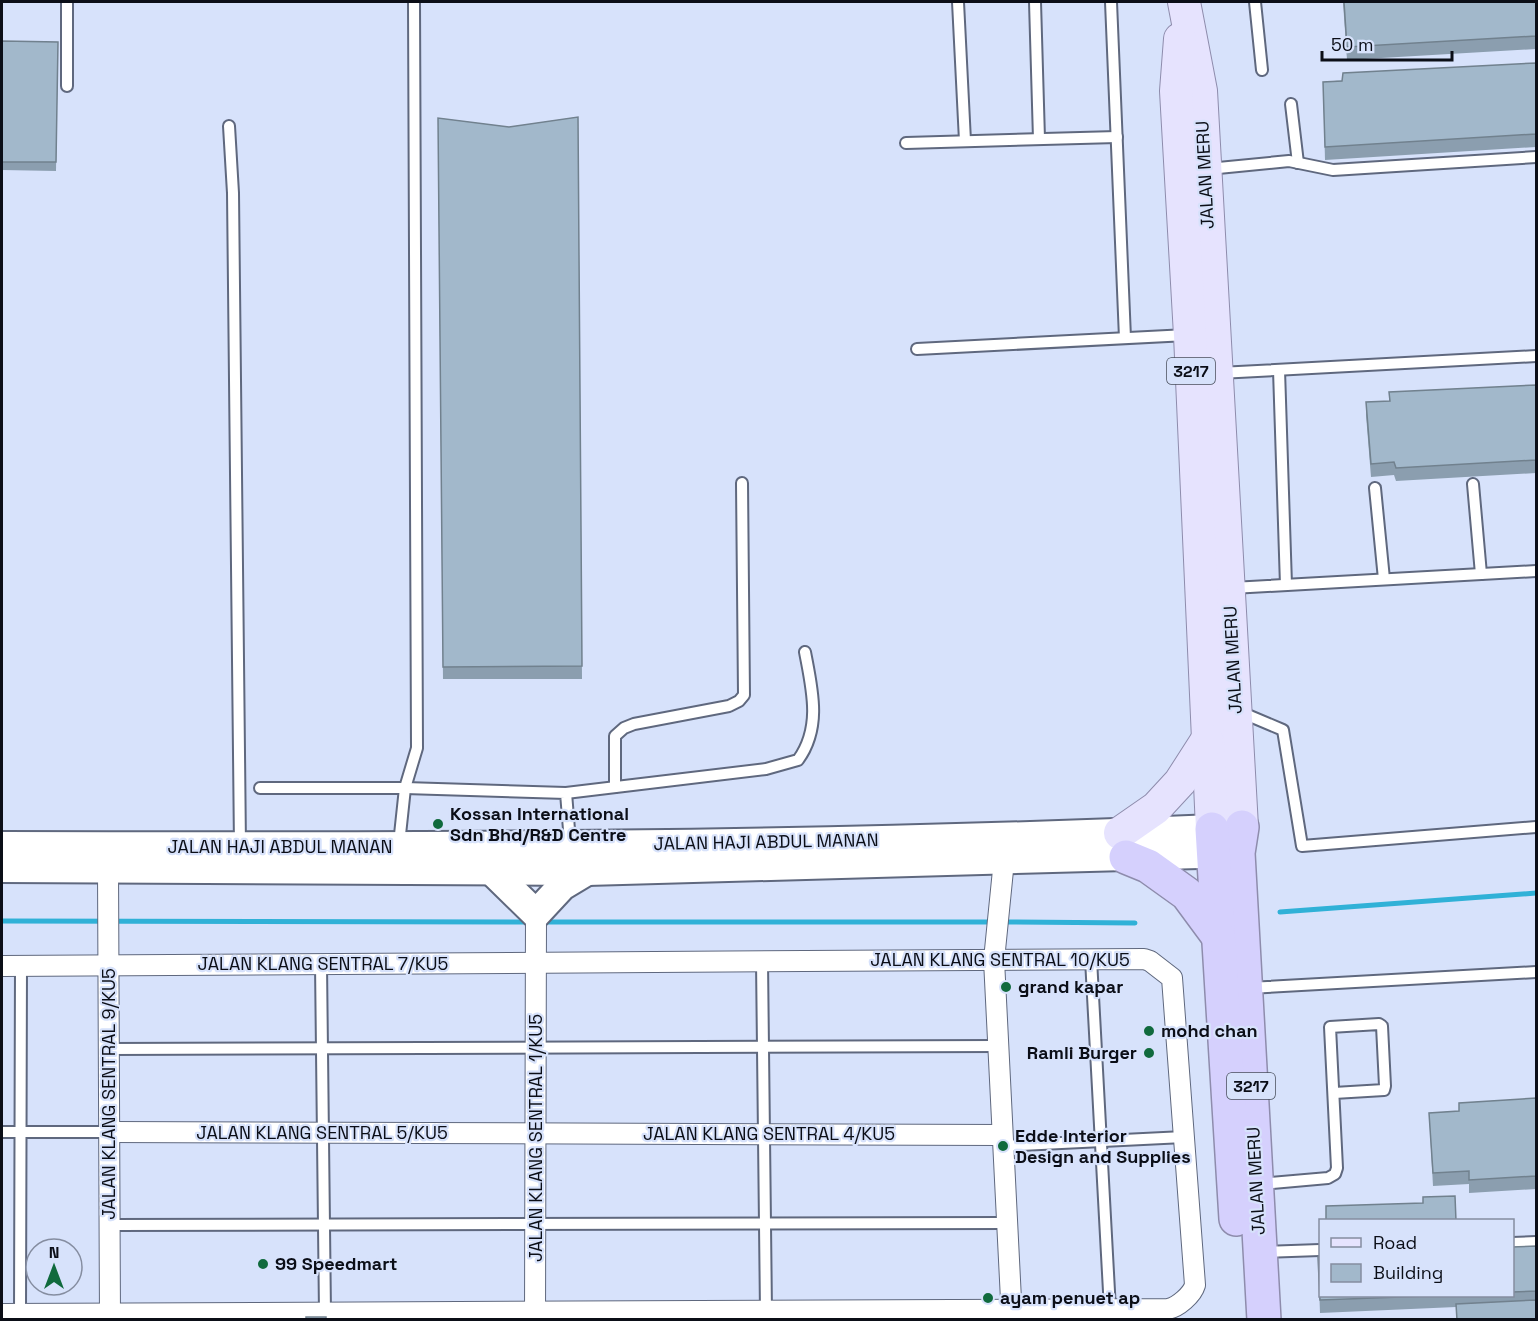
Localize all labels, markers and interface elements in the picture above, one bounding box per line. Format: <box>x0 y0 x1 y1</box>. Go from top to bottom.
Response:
scale bar <box>1322 24 1452 62</box>
text: 50 m <box>1331 33 1373 56</box>
street label: JALAN MERU <box>1190 120 1219 230</box>
road number: 3217 <box>1167 358 1215 384</box>
street label: JALAN MERU <box>1218 605 1247 715</box>
place label: Kossan International Sdn Bhd/R&D Centre <box>450 802 629 846</box>
marker: Kossan International Sdn Bhd/R&D Centre <box>431 817 445 831</box>
street label: JALAN HAJI ABDUL MANAN <box>653 828 879 855</box>
street label: JALAN HAJI ABDUL MANAN <box>167 835 393 858</box>
street label: JALAN KLANG SENTRAL 10/KU5 <box>870 948 1130 971</box>
street label: JALAN KLANG SENTRAL 7/KU5 <box>198 952 448 975</box>
street label: JALAN KLANG SENTRAL 9/KU5 <box>97 968 120 1220</box>
place label: grand kapar <box>1018 975 1123 998</box>
marker: grand kapar <box>999 980 1013 994</box>
street label: JALAN KLANG SENTRAL 1/KU5 <box>524 1014 547 1262</box>
place label: mohd chan <box>1161 1019 1258 1042</box>
marker: mohd chan <box>1142 1024 1156 1038</box>
place label: Ramli Burger <box>1027 1041 1137 1064</box>
marker: Ramli Burger <box>1142 1046 1156 1060</box>
road number: 3217 <box>1227 1073 1275 1099</box>
street label: JALAN KLANG SENTRAL 5/KU5 <box>196 1121 448 1144</box>
street label: JALAN KLANG SENTRAL 4/KU5 <box>643 1122 895 1145</box>
place label: Edde Interior Design and Supplies <box>1015 1124 1191 1168</box>
street label: JALAN MERU <box>1241 1126 1270 1236</box>
marker: Edde Interior Design and Supplies <box>996 1139 1010 1153</box>
legend <box>1319 1219 1514 1297</box>
text: Road <box>1373 1231 1417 1254</box>
north arrow <box>24 1237 84 1297</box>
text: N <box>49 1242 59 1263</box>
place label: 99 Speedmart <box>275 1252 398 1275</box>
marker: 99 Speedmart <box>256 1257 270 1271</box>
text: Building <box>1373 1261 1443 1284</box>
place label: ayam penuet ap <box>1000 1286 1140 1309</box>
marker: ayam penuet ap <box>981 1291 995 1305</box>

